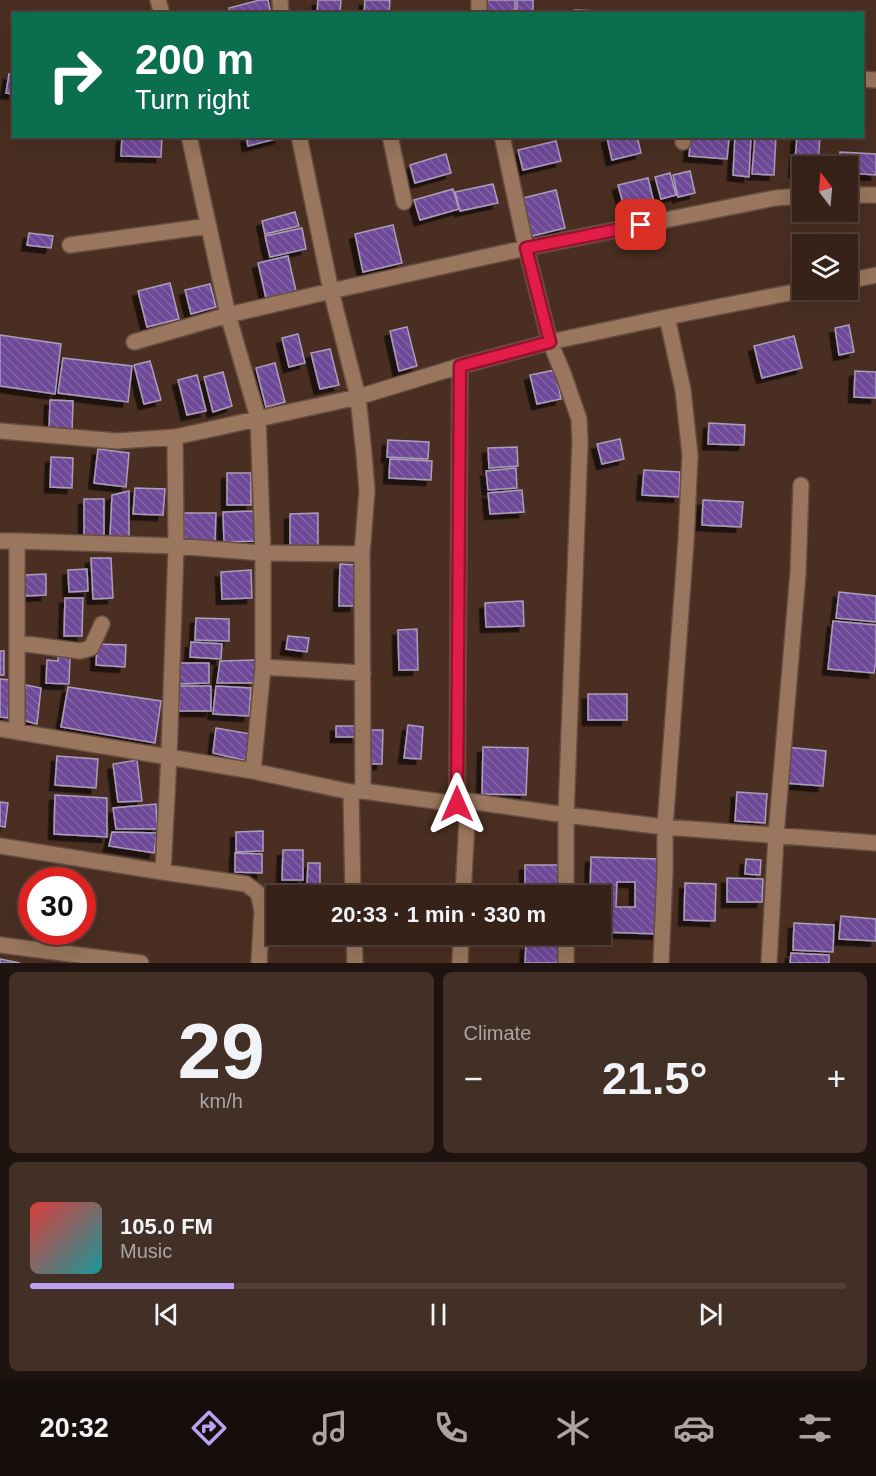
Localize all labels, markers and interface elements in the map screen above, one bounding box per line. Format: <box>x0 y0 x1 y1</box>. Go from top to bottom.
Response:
icon: right <box>36 36 114 114</box>
text: 200 m <box>135 36 254 83</box>
text: Turn right <box>135 85 250 115</box>
north arrow <box>792 156 858 222</box>
map controls <box>792 156 858 300</box>
pin <box>615 199 666 250</box>
icon: arrive <box>624 208 657 241</box>
button: layers <box>792 234 858 300</box>
position arrow <box>425 772 489 836</box>
speed limit sign: 30 <box>18 867 96 945</box>
text: 20:33 · 1 min · 330 m <box>331 902 546 927</box>
text: 29 <box>178 1007 265 1095</box>
text: Climate <box>464 1022 531 1044</box>
text: 21.5° <box>602 1053 708 1104</box>
text: − <box>464 1060 483 1097</box>
text: + <box>827 1060 846 1097</box>
text: km/h <box>200 1090 243 1112</box>
text: 105.0 FM <box>120 1214 213 1239</box>
text: Music <box>120 1240 172 1262</box>
icon: previous <box>150 1298 183 1331</box>
icon: pause <box>422 1298 455 1331</box>
icon: next <box>694 1298 727 1331</box>
icon: directions <box>188 1407 230 1449</box>
icon: music <box>309 1407 351 1449</box>
icon: phone <box>430 1407 472 1449</box>
icon: climate <box>552 1407 594 1449</box>
icon: car <box>673 1407 715 1449</box>
icon: filters <box>794 1407 836 1449</box>
text: 20:32 <box>40 1413 109 1443</box>

